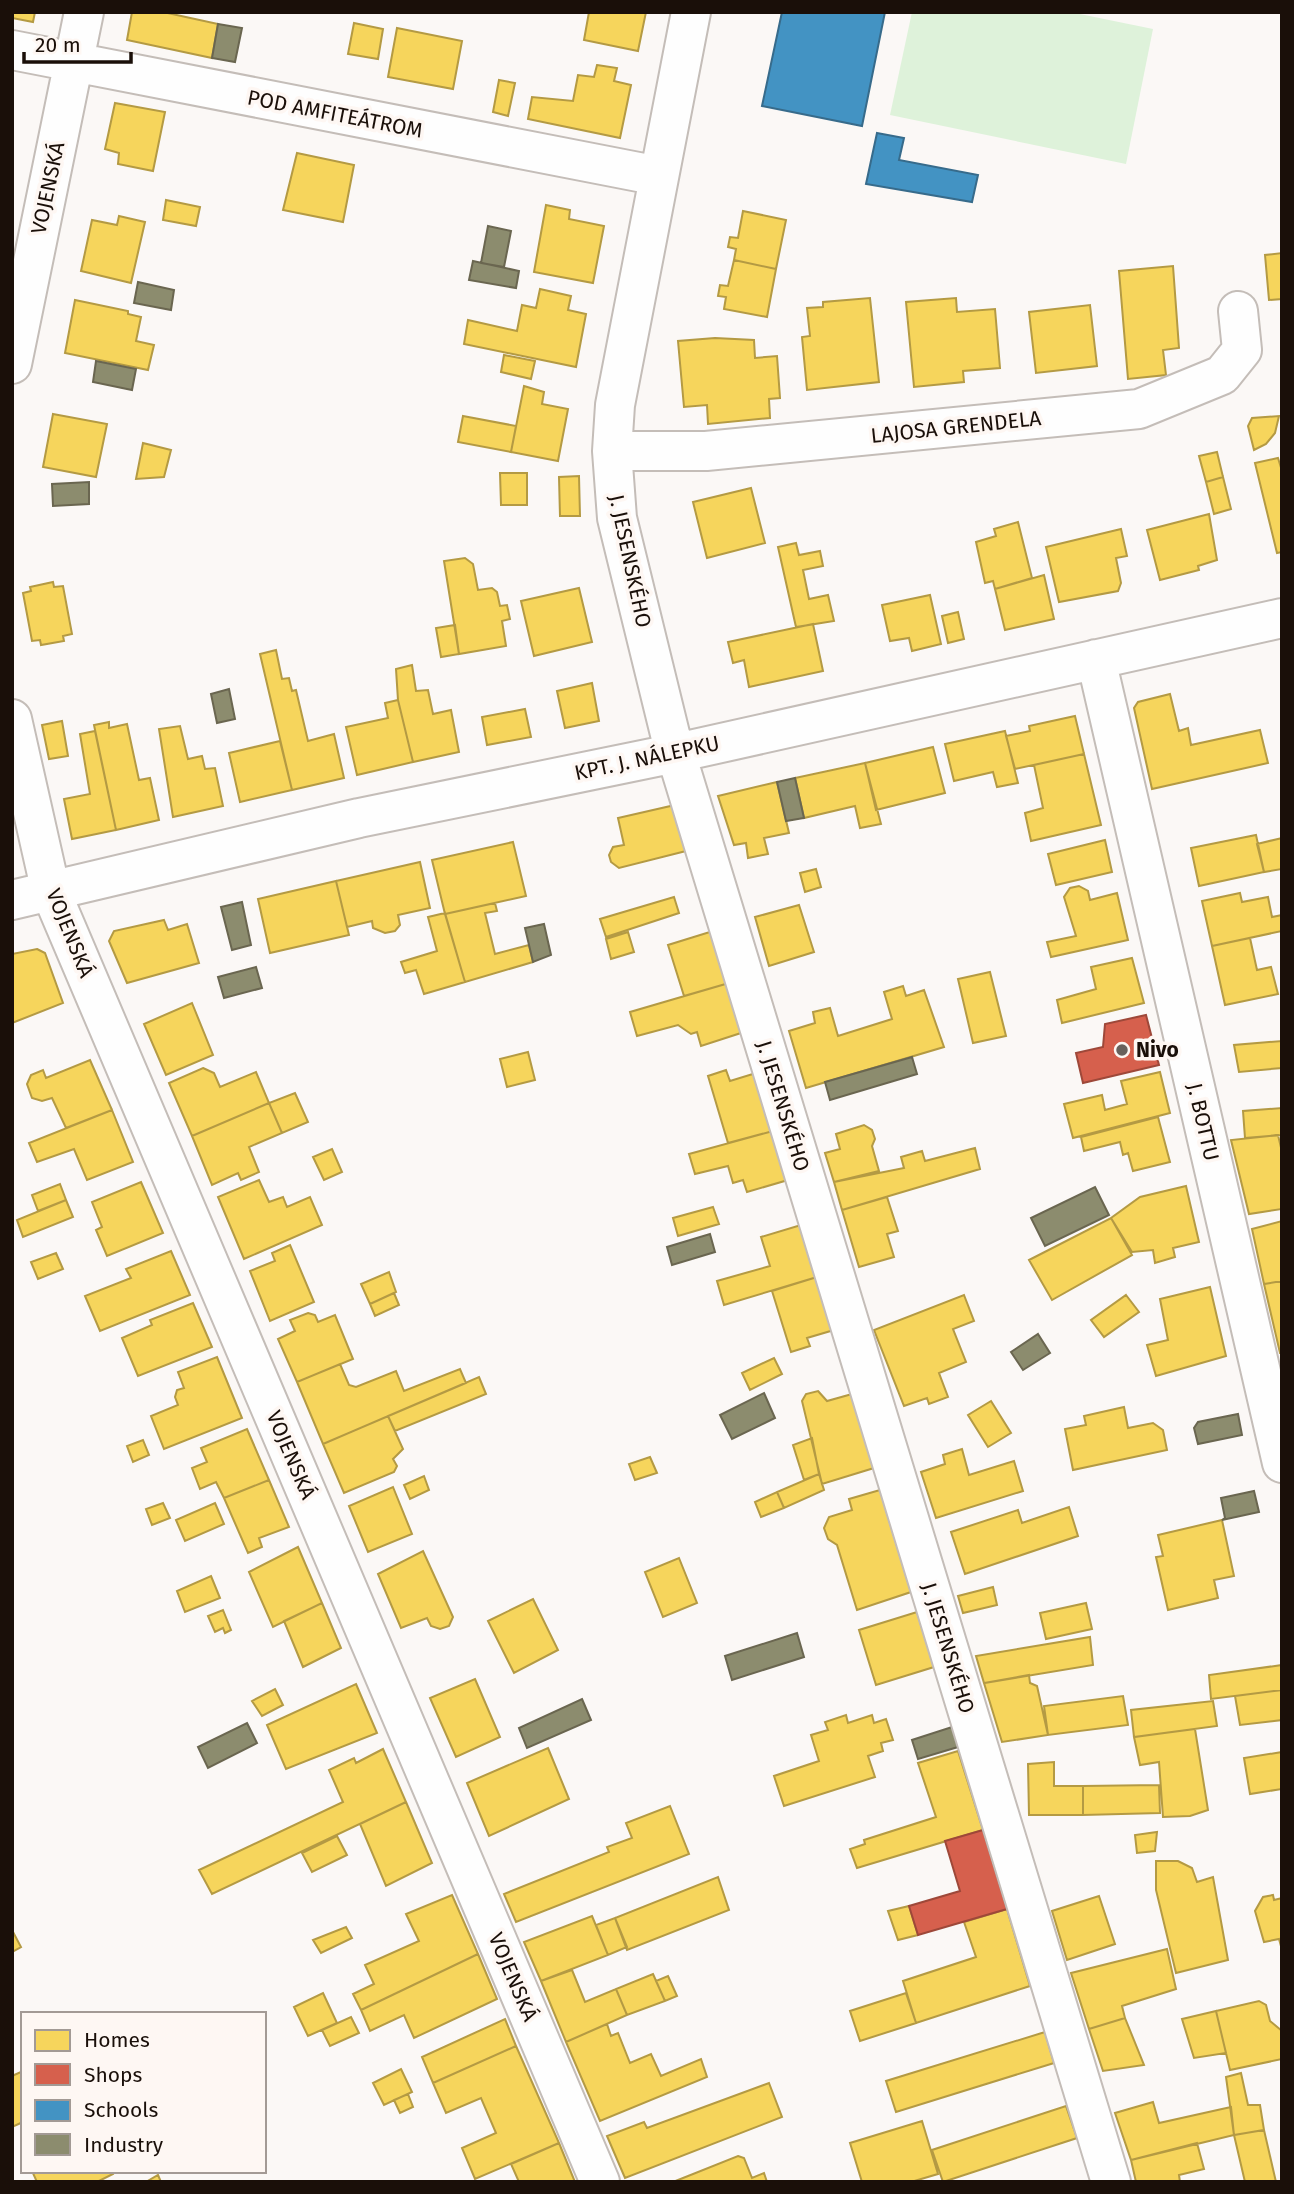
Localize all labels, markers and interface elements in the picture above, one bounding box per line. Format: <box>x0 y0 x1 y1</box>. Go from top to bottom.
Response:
scale bar <box>24 21 131 65</box>
text: 20 m <box>35 32 81 58</box>
street label: POD AMFITEÁTROM <box>245 84 425 144</box>
street label: VOJENSKÁ <box>26 139 70 237</box>
street label: LAJOSA GRENDELA <box>870 405 1042 449</box>
street label: J. JESENSKÉHO <box>603 492 657 630</box>
street label: KPT. J. NÁLEPKU <box>572 730 722 786</box>
street label: VOJENSKÁ <box>40 885 100 981</box>
street label: J. JESENSKÉHO <box>751 1037 815 1175</box>
place label: Nivo <box>1136 1037 1179 1063</box>
marker: Nivo <box>1114 1042 1130 1058</box>
street label: J. BOTTU <box>1181 1080 1225 1164</box>
street label: VOJENSKÁ <box>261 1407 321 1503</box>
street label: J. JESENSKÉHO <box>916 1579 980 1717</box>
street label: VOJENSKÁ <box>483 1929 543 2025</box>
legend <box>21 2012 266 2173</box>
text: Homes <box>84 2027 150 2053</box>
text: Shops <box>84 2062 142 2088</box>
text: Schools <box>84 2097 158 2123</box>
text: Industry <box>84 2132 164 2158</box>

